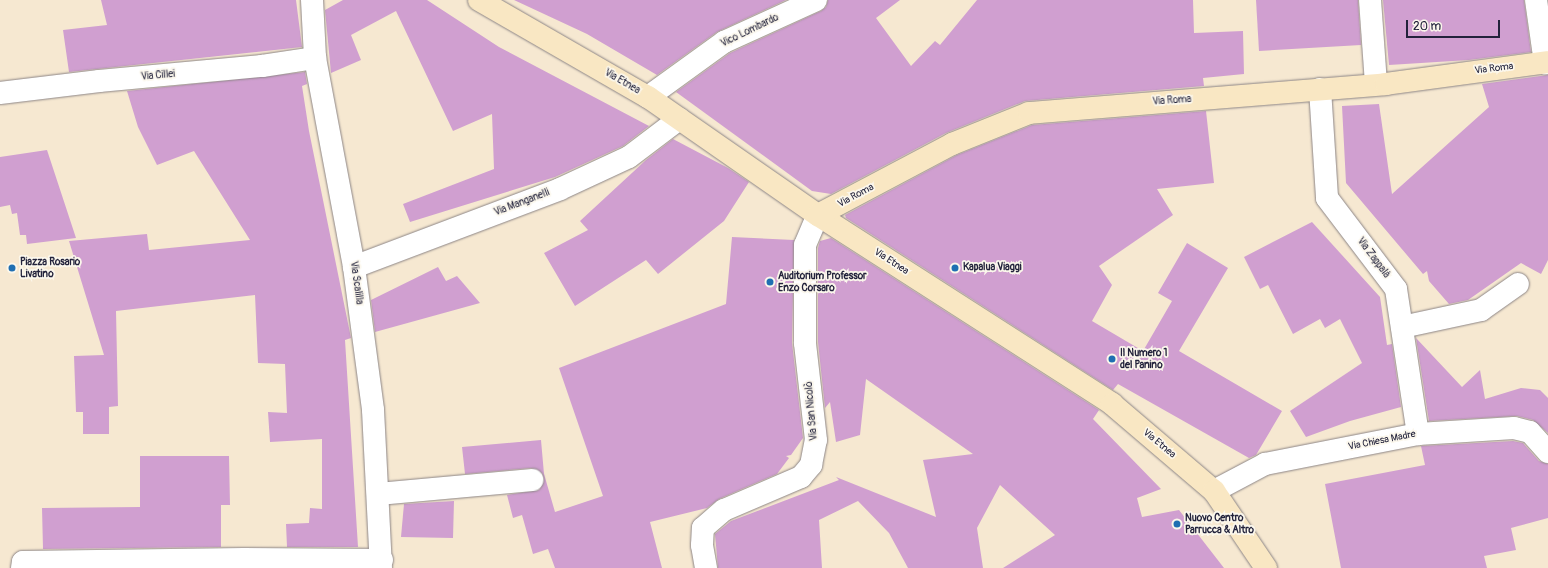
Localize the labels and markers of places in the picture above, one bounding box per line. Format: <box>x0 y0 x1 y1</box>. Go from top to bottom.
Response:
place label: Piazza Rosario Livatino <box>20 256 80 280</box>
place label: Kapalua Viaggi <box>963 262 1022 274</box>
marker: Piazza Rosario Livatino <box>7 263 17 273</box>
marker: Kapalua Viaggi <box>950 263 960 273</box>
place label: Auditorium Professor Enzo Corsaro <box>778 270 867 294</box>
marker: Auditorium Professor Enzo Corsaro <box>765 277 775 287</box>
place label: Il Numero 1 del Panino <box>1120 347 1167 370</box>
marker: Il Numero 1 del Panino <box>1107 354 1117 364</box>
place label: Nuovo Centro Parrucca & Altro <box>1185 512 1254 536</box>
marker: Nuovo Centro Parrucca & Altro <box>1172 519 1182 529</box>

